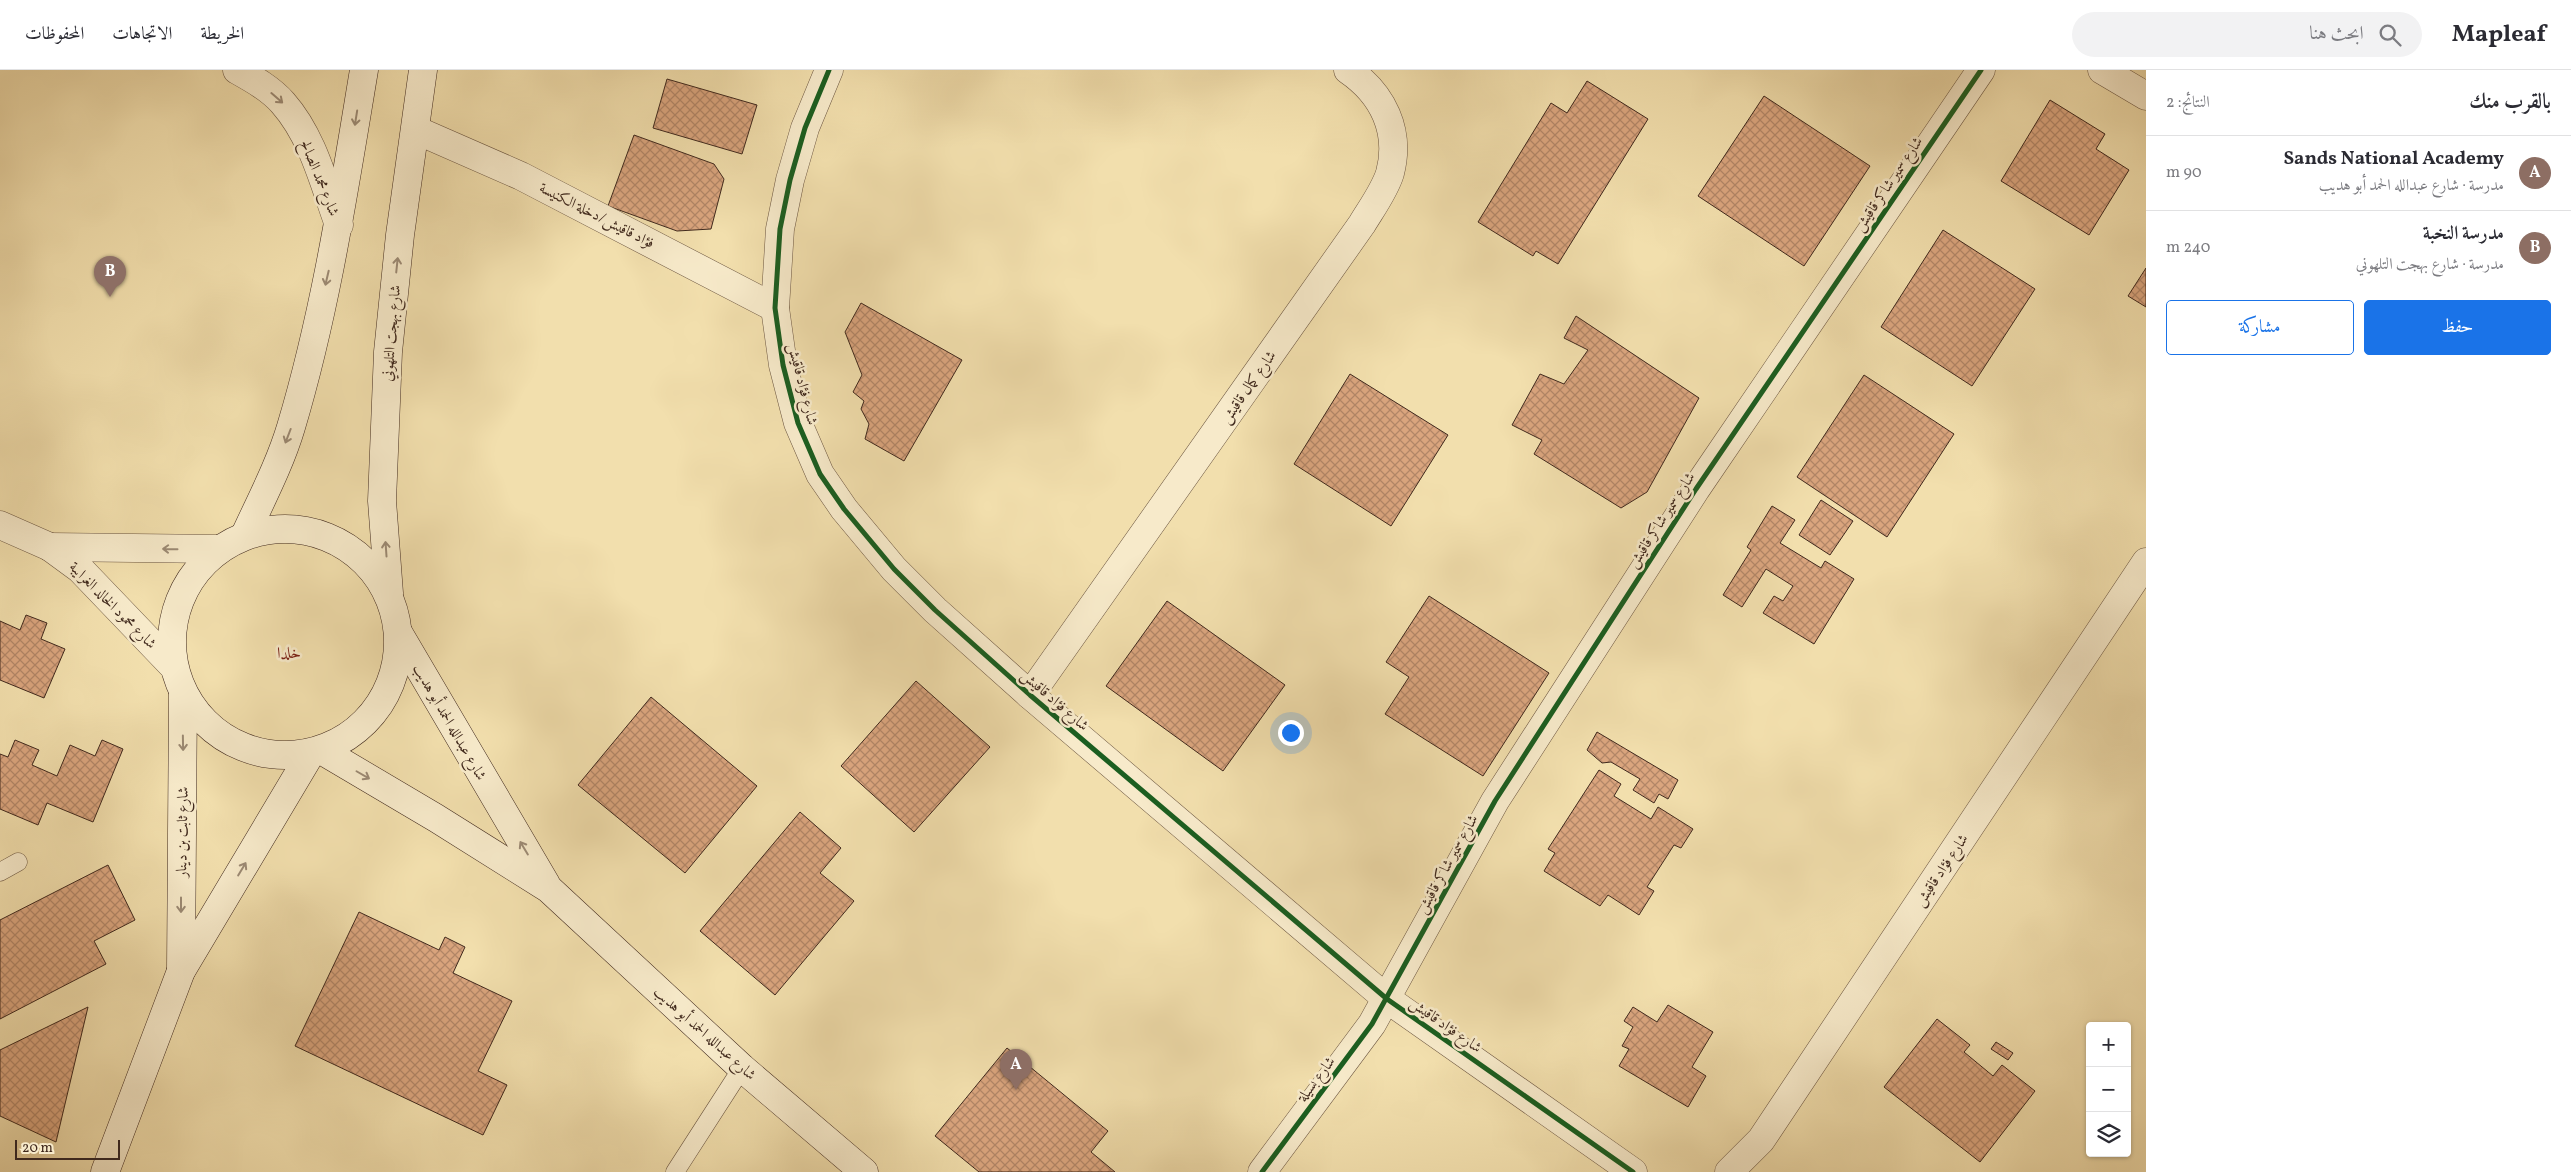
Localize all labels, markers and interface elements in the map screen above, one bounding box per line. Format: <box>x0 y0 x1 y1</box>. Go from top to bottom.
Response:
search box <box>2072 12 2422 57</box>
text: Mapleaf <box>2452 18 2546 52</box>
text: ابحث هنا <box>2309 21 2364 47</box>
icon: search <box>2376 21 2404 49</box>
text: المحفوظات <box>25 22 84 47</box>
text: الاتجاهات <box>112 22 172 47</box>
text: الخريطة <box>200 22 244 47</box>
text: بالقرب منك <box>2469 88 2551 117</box>
one-way arrow <box>270 92 283 103</box>
text: النتائج: 2 <box>2166 92 2210 114</box>
one-way arrow <box>350 110 360 126</box>
street label: شارع سمير شاكر قاقيش <box>1850 133 1930 237</box>
street label: شارع محمد الصالح <box>292 137 343 221</box>
text: Sands National Academy <box>2284 146 2504 172</box>
text: 90 m <box>2166 162 2202 184</box>
text: A <box>2529 162 2541 184</box>
text: مدرسة · شارع عبدالله الحمد أبو هديب <box>2319 175 2504 197</box>
street label: فؤاد قاقيش/دخلة الكنيسة <box>535 178 658 255</box>
text: مدرسة النخبة <box>2423 221 2504 247</box>
text: 240 m <box>2166 237 2210 259</box>
text: B <box>2530 237 2540 259</box>
text: مدرسة · شارع بهجت التلهوني <box>2356 254 2504 276</box>
pin: B <box>94 256 126 297</box>
one-way arrow <box>392 257 402 273</box>
one-way arrow <box>322 269 331 285</box>
street label: شارع بهجت التلهوني <box>378 284 408 382</box>
button: مشاركة <box>2166 300 2354 355</box>
button: حفظ <box>2364 300 2551 355</box>
street label: شارع فؤاد قاقيش <box>780 341 822 428</box>
street label: شارع كمال قاقيش <box>1216 347 1283 429</box>
one-way arrow <box>283 427 292 443</box>
street label: شارع سمير شاكر قاقيش <box>1623 469 1702 573</box>
one-way arrow <box>381 541 391 557</box>
one-way arrow <box>162 544 178 553</box>
street label: شارع محمود الخالد الغرايبة <box>63 558 160 655</box>
district label: خلدا <box>277 643 301 665</box>
street label: شارع عبدالله الحمد أبو هديب <box>406 660 492 785</box>
street label: شارع فؤاد قاقيش <box>1015 666 1093 737</box>
your location <box>1278 720 1304 746</box>
one-way arrow <box>178 734 188 750</box>
one-way arrow <box>355 771 370 780</box>
street label: شارع ثابت بن دينار <box>172 786 196 880</box>
street label: شارع سمير شاكر قاقيش <box>1412 811 1485 919</box>
street label: شارع فؤاد قاقيش <box>1910 830 1975 912</box>
one-way arrow <box>519 841 529 855</box>
one-way arrow <box>237 863 247 877</box>
one-way arrow <box>176 896 186 913</box>
street label: شارع عبدالله الحمد أبو هديب <box>647 981 761 1087</box>
street label: شارع فؤاد قاقيش <box>1404 994 1485 1060</box>
map controls <box>2086 1022 2131 1157</box>
button: + <box>2086 1022 2131 1067</box>
pin: A <box>1000 1049 1032 1090</box>
street label: شارع بسيلة <box>1292 1053 1342 1108</box>
button: − <box>2086 1067 2131 1112</box>
button: layers <box>2086 1112 2131 1157</box>
scale bar <box>15 1137 120 1160</box>
text: 20 m <box>22 1139 53 1158</box>

